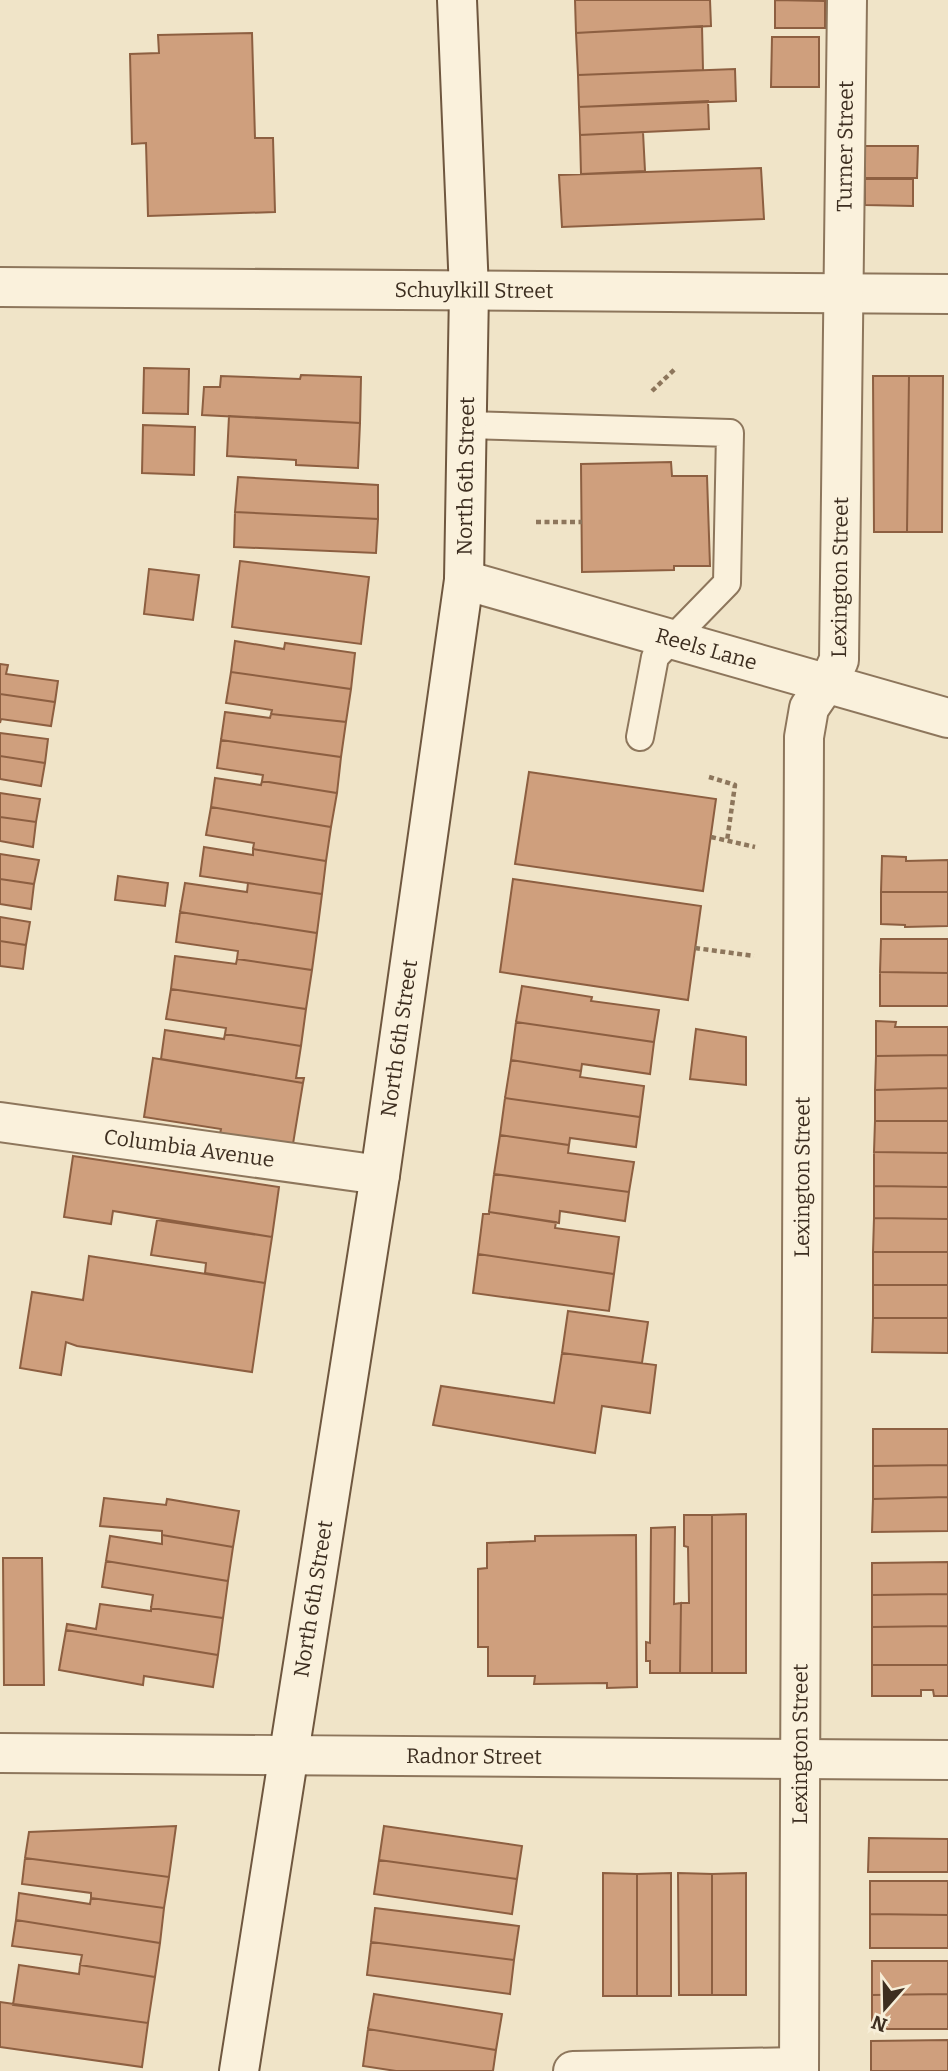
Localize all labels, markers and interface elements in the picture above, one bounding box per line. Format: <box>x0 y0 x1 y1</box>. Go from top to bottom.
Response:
street label: Turner Street <box>831 80 859 212</box>
street label: Schuylkill Street <box>394 277 554 304</box>
street label: North 6th Street <box>451 396 480 555</box>
street label: Lexington Street <box>826 496 854 658</box>
street label: Reels Lane <box>653 622 760 676</box>
street label: North 6th Street <box>375 958 423 1119</box>
street label: Lexington Street <box>789 1096 816 1257</box>
street label: Columbia Avenue <box>102 1124 276 1173</box>
street label: North 6th Street <box>288 1518 339 1679</box>
street label: Lexington Street <box>787 1663 814 1824</box>
street label: Radnor Street <box>406 1743 542 1770</box>
north arrow <box>850 1973 920 2043</box>
text: N <box>868 2010 890 2037</box>

